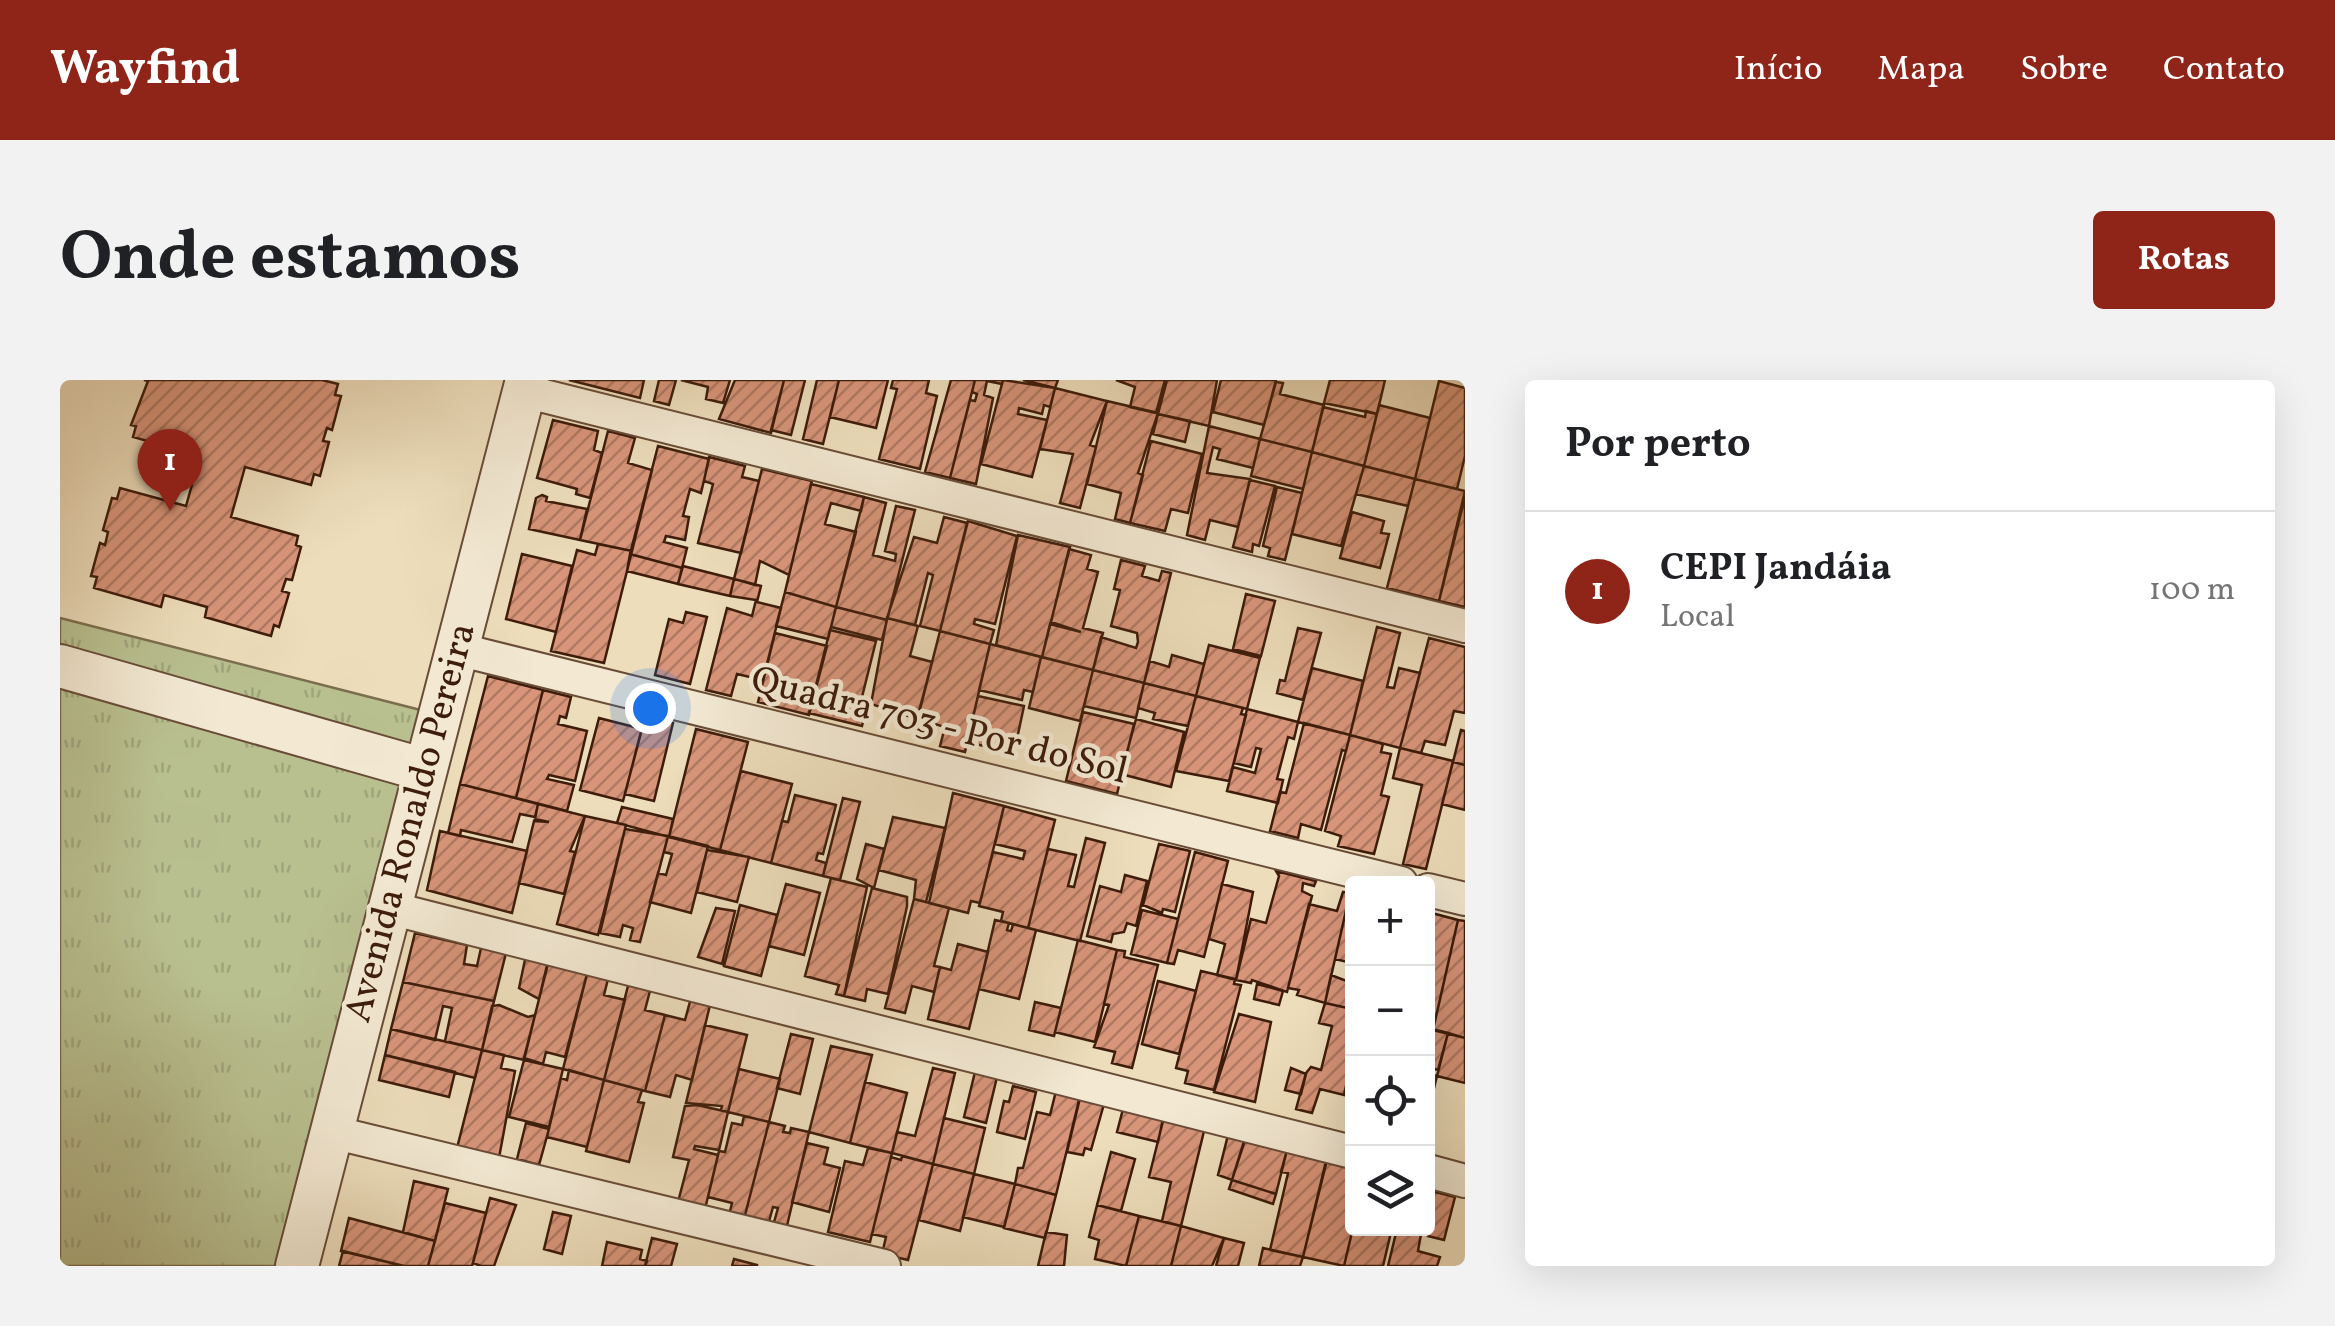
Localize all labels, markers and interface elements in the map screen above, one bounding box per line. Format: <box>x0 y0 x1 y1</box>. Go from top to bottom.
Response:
text: Wayfind <box>50 37 240 104</box>
text: Início <box>1734 46 1822 94</box>
text: Mapa <box>1877 46 1965 94</box>
text: Sobre <box>2020 46 2108 94</box>
text: Contato <box>2163 46 2285 94</box>
text: Onde estamos <box>60 211 521 309</box>
button: Rotas <box>2093 211 2275 309</box>
text: Por perto <box>1565 416 1751 475</box>
pin: 1 <box>138 428 202 511</box>
text: CEPI Jandáia <box>1660 543 1892 596</box>
text: 1 <box>1591 569 1604 613</box>
text: 100 m <box>2149 569 2235 613</box>
text: Local <box>1660 596 1735 640</box>
street label: Avenida Ronaldo Pereira <box>333 617 491 1029</box>
street label: Quadra 703 - Por do Sol <box>745 655 1133 799</box>
your location <box>625 683 676 734</box>
map controls <box>1345 876 1435 1236</box>
button: + <box>1345 876 1435 966</box>
button: − <box>1345 966 1435 1056</box>
button: locate <box>1345 1056 1435 1146</box>
button: layers <box>1345 1146 1435 1236</box>

